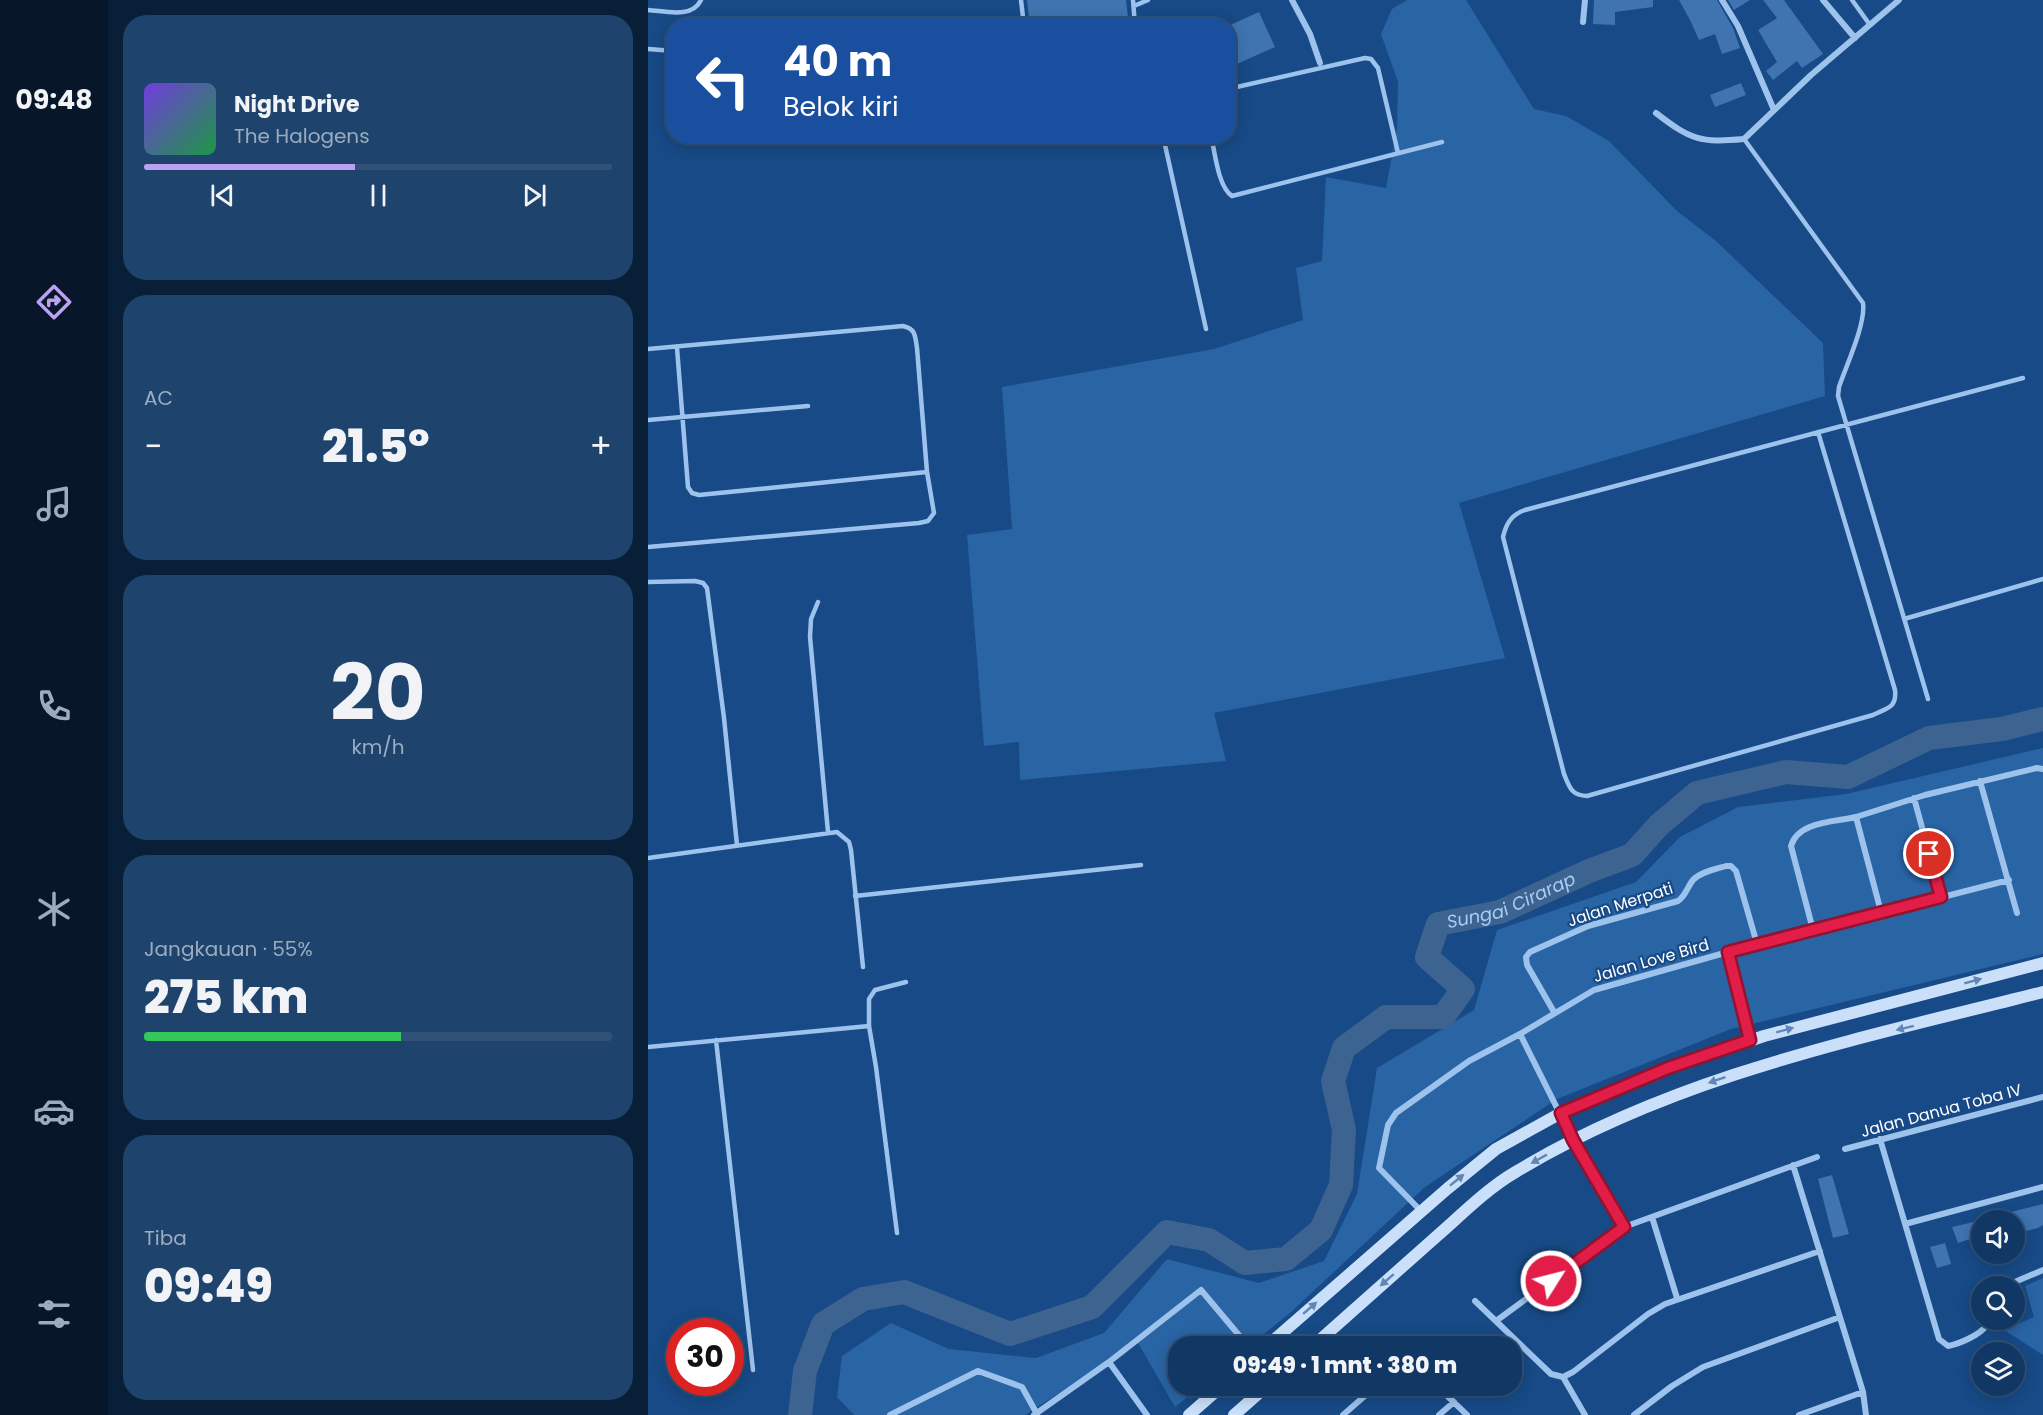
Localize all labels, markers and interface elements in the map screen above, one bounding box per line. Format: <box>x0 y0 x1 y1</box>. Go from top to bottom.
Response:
text: 40 m <box>783 32 892 91</box>
icon: left <box>684 42 762 120</box>
text: 09:48 <box>15 81 93 118</box>
text: Belok kiri <box>783 88 899 125</box>
text: Night Drive <box>234 89 360 120</box>
text: The Halogens <box>234 122 370 150</box>
icon: previous <box>206 179 239 212</box>
icon: pause <box>362 179 395 212</box>
icon: next <box>518 179 551 212</box>
icon: directions <box>33 281 75 323</box>
text: AC <box>144 384 173 412</box>
text: 21.5° <box>322 415 430 478</box>
text: − <box>144 423 162 470</box>
text: + <box>589 423 612 470</box>
icon: music <box>33 483 75 525</box>
text: 20 <box>330 638 426 747</box>
icon: phone <box>33 685 75 727</box>
text: km/h <box>351 733 405 761</box>
pin <box>1903 828 1954 879</box>
icon: arrive <box>1912 837 1945 870</box>
water label: Sungai Cirarap <box>1445 866 1580 934</box>
street label: Jalan Merpati <box>1564 877 1676 932</box>
icon: climate <box>33 888 75 930</box>
street label: Jalan Love Bird <box>1591 933 1712 988</box>
text: Jangkauan · 55% <box>144 935 313 963</box>
text: 275 km <box>144 966 308 1029</box>
one-way arrow <box>1965 976 1983 985</box>
one-way arrow <box>1896 1023 1914 1033</box>
one-way arrow <box>1776 1025 1794 1035</box>
one-way arrow <box>1708 1076 1726 1085</box>
street label: Jalan Danua Toba IV <box>1858 1078 2024 1143</box>
icon: car <box>33 1090 75 1132</box>
one-way arrow <box>1530 1154 1547 1164</box>
one-way arrow <box>1449 1174 1465 1187</box>
map controls <box>1971 1210 2025 1396</box>
button: sound <box>1971 1210 2025 1264</box>
text: Tiba <box>144 1224 187 1252</box>
position arrow <box>1519 1249 1583 1313</box>
text: 09:49 <box>144 1255 273 1318</box>
one-way arrow <box>1380 1273 1395 1286</box>
button: search <box>1971 1276 2025 1330</box>
icon: filters <box>33 1293 75 1335</box>
one-way arrow <box>1302 1302 1317 1315</box>
speed limit sign: 30 <box>666 1318 744 1396</box>
button: layers <box>1971 1342 2025 1396</box>
text: 09:49 · 1 mnt · 380 m <box>1233 1350 1457 1381</box>

